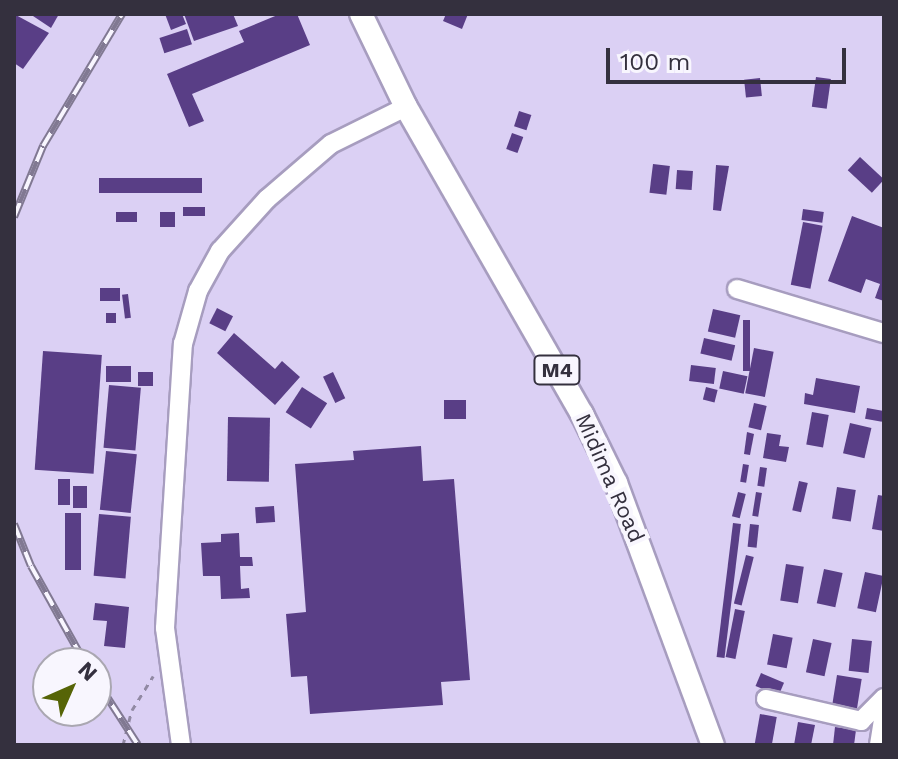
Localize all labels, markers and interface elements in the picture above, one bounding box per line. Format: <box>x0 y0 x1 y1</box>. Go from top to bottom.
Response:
scale bar <box>610 32 850 82</box>
text: 100 m <box>620 48 690 76</box>
road number: M4 <box>533 354 581 386</box>
street label: Midima Road <box>570 409 650 547</box>
north arrow <box>32 647 112 727</box>
text: N <box>73 656 103 686</box>

